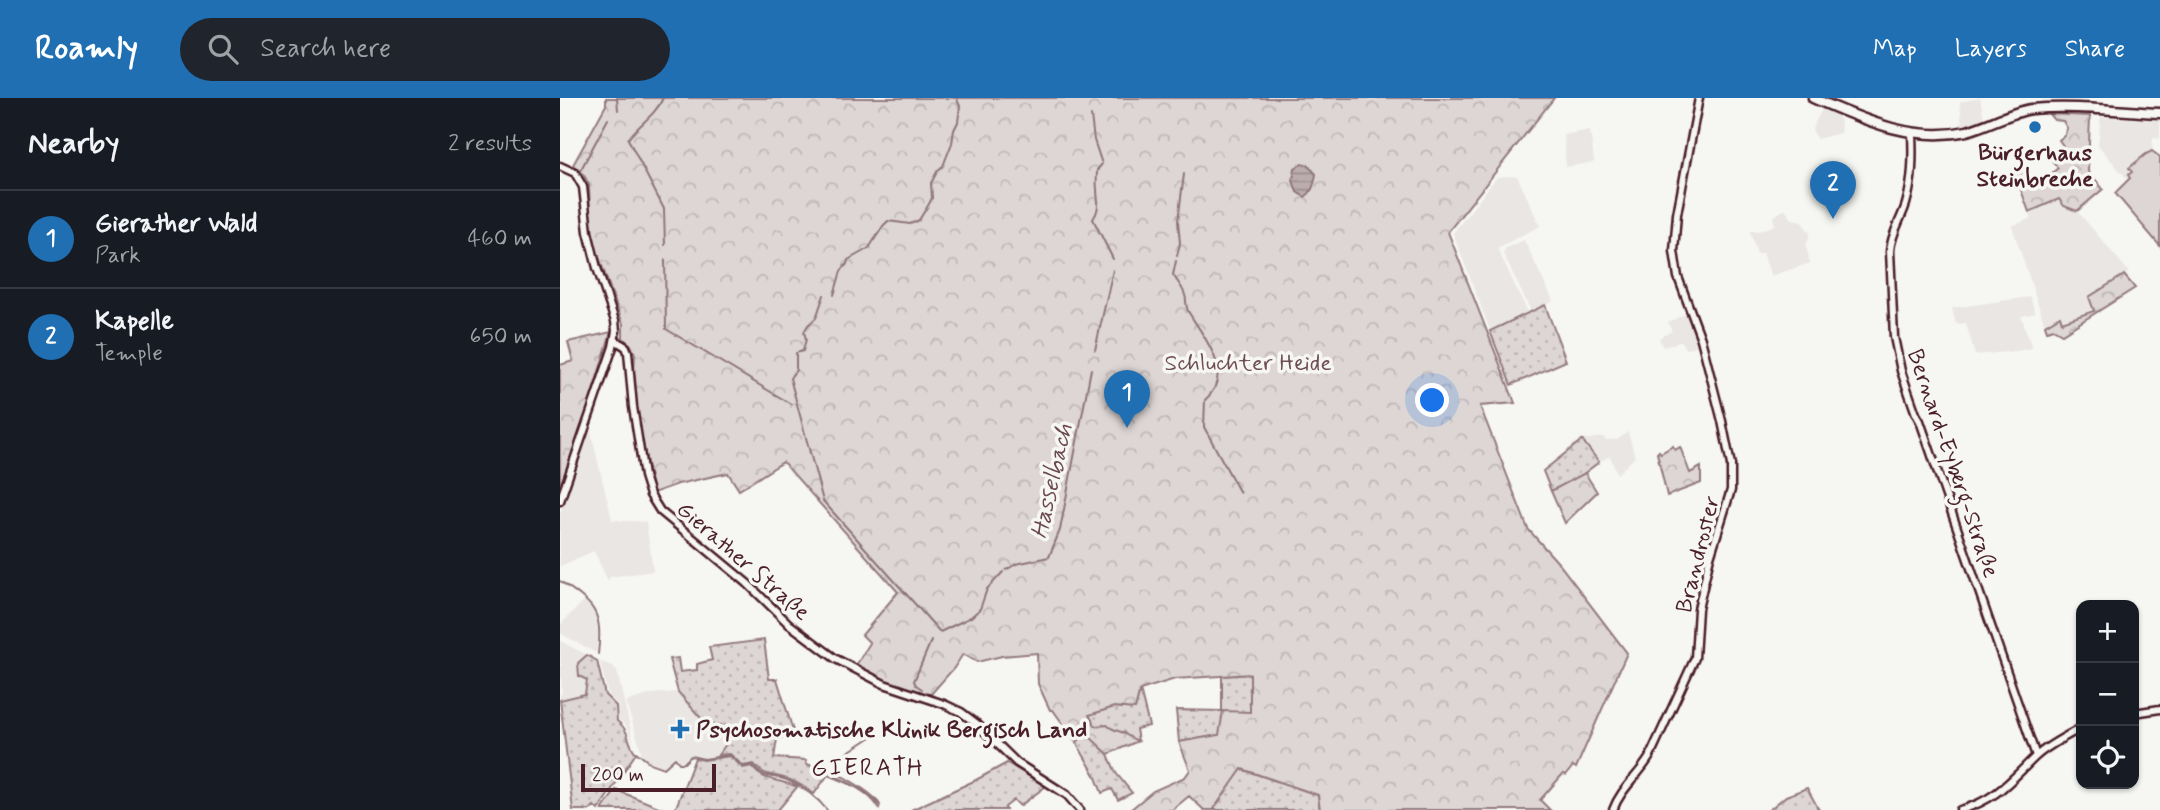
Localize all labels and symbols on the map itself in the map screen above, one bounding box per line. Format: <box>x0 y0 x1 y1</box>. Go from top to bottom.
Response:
marker: Bürgerhaus Steinbreche <box>2027 119 2043 135</box>
place label: Bürgerhaus Steinbreche <box>1977 139 2094 195</box>
pin: 2 <box>1810 161 1856 219</box>
street label: Bernard-Eyberg-Straße <box>1897 345 2005 582</box>
park label: Schluchter Heide <box>1164 349 1332 379</box>
pin: 1 <box>1104 370 1150 428</box>
your location <box>1415 383 1449 417</box>
water label: Hasselbach <box>1024 421 1081 542</box>
street label: Brandroster <box>1670 493 1728 616</box>
street label: Gierather Straße <box>669 495 816 628</box>
place label: Psychosomatische Klinik Bergisch Land <box>696 716 1087 749</box>
marker: Psychosomatische Klinik Bergisch Land <box>670 719 690 739</box>
district label: GIERATH <box>811 753 925 784</box>
scale bar <box>581 761 716 793</box>

